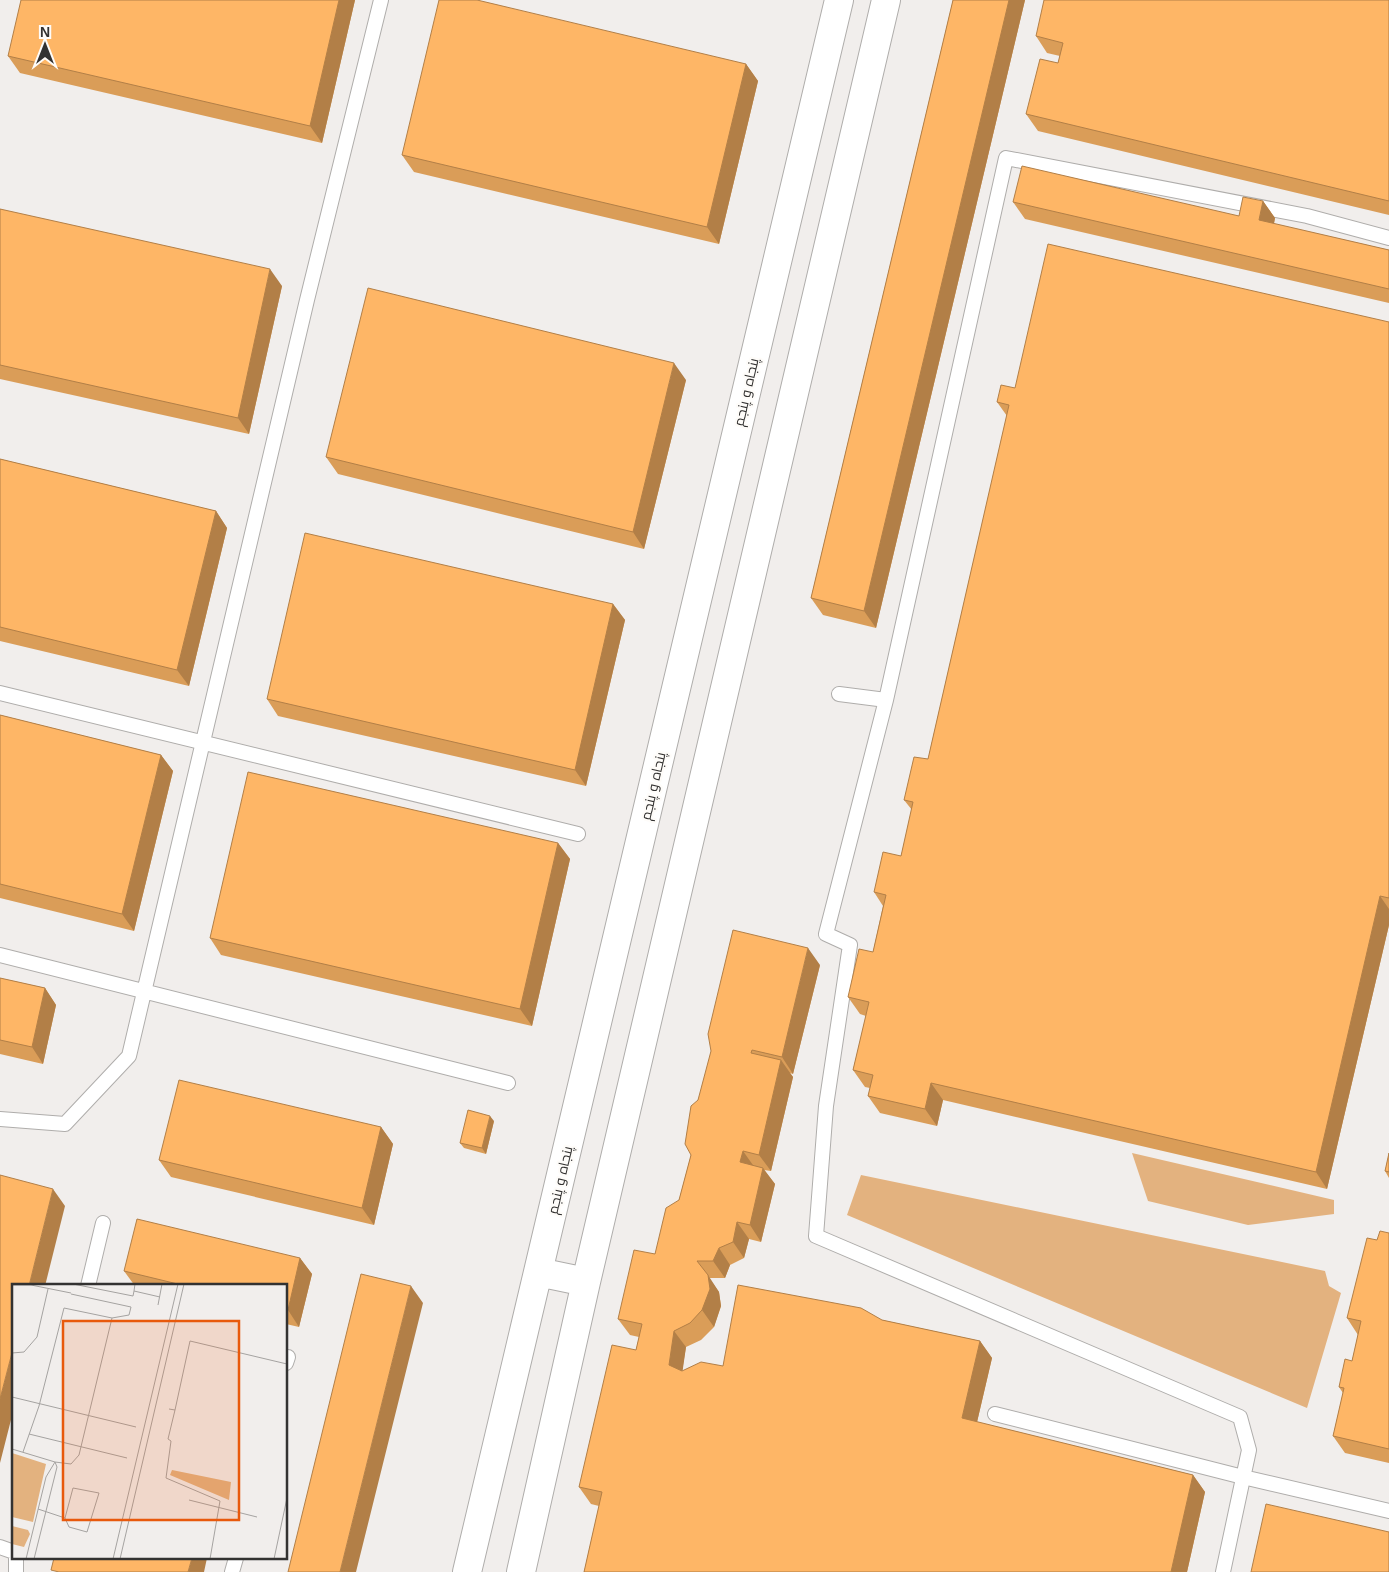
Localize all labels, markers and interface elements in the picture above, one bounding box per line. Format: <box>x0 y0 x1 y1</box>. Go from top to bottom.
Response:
north arrow <box>20 20 70 70</box>
text: N <box>40 24 50 40</box>
street label: پنجاه و پنجم <box>730 356 764 428</box>
street label: پنجاه و پنجم <box>637 750 671 822</box>
street label: پنجاه و پنجم <box>544 1144 578 1216</box>
inset map <box>12 1284 288 1560</box>

